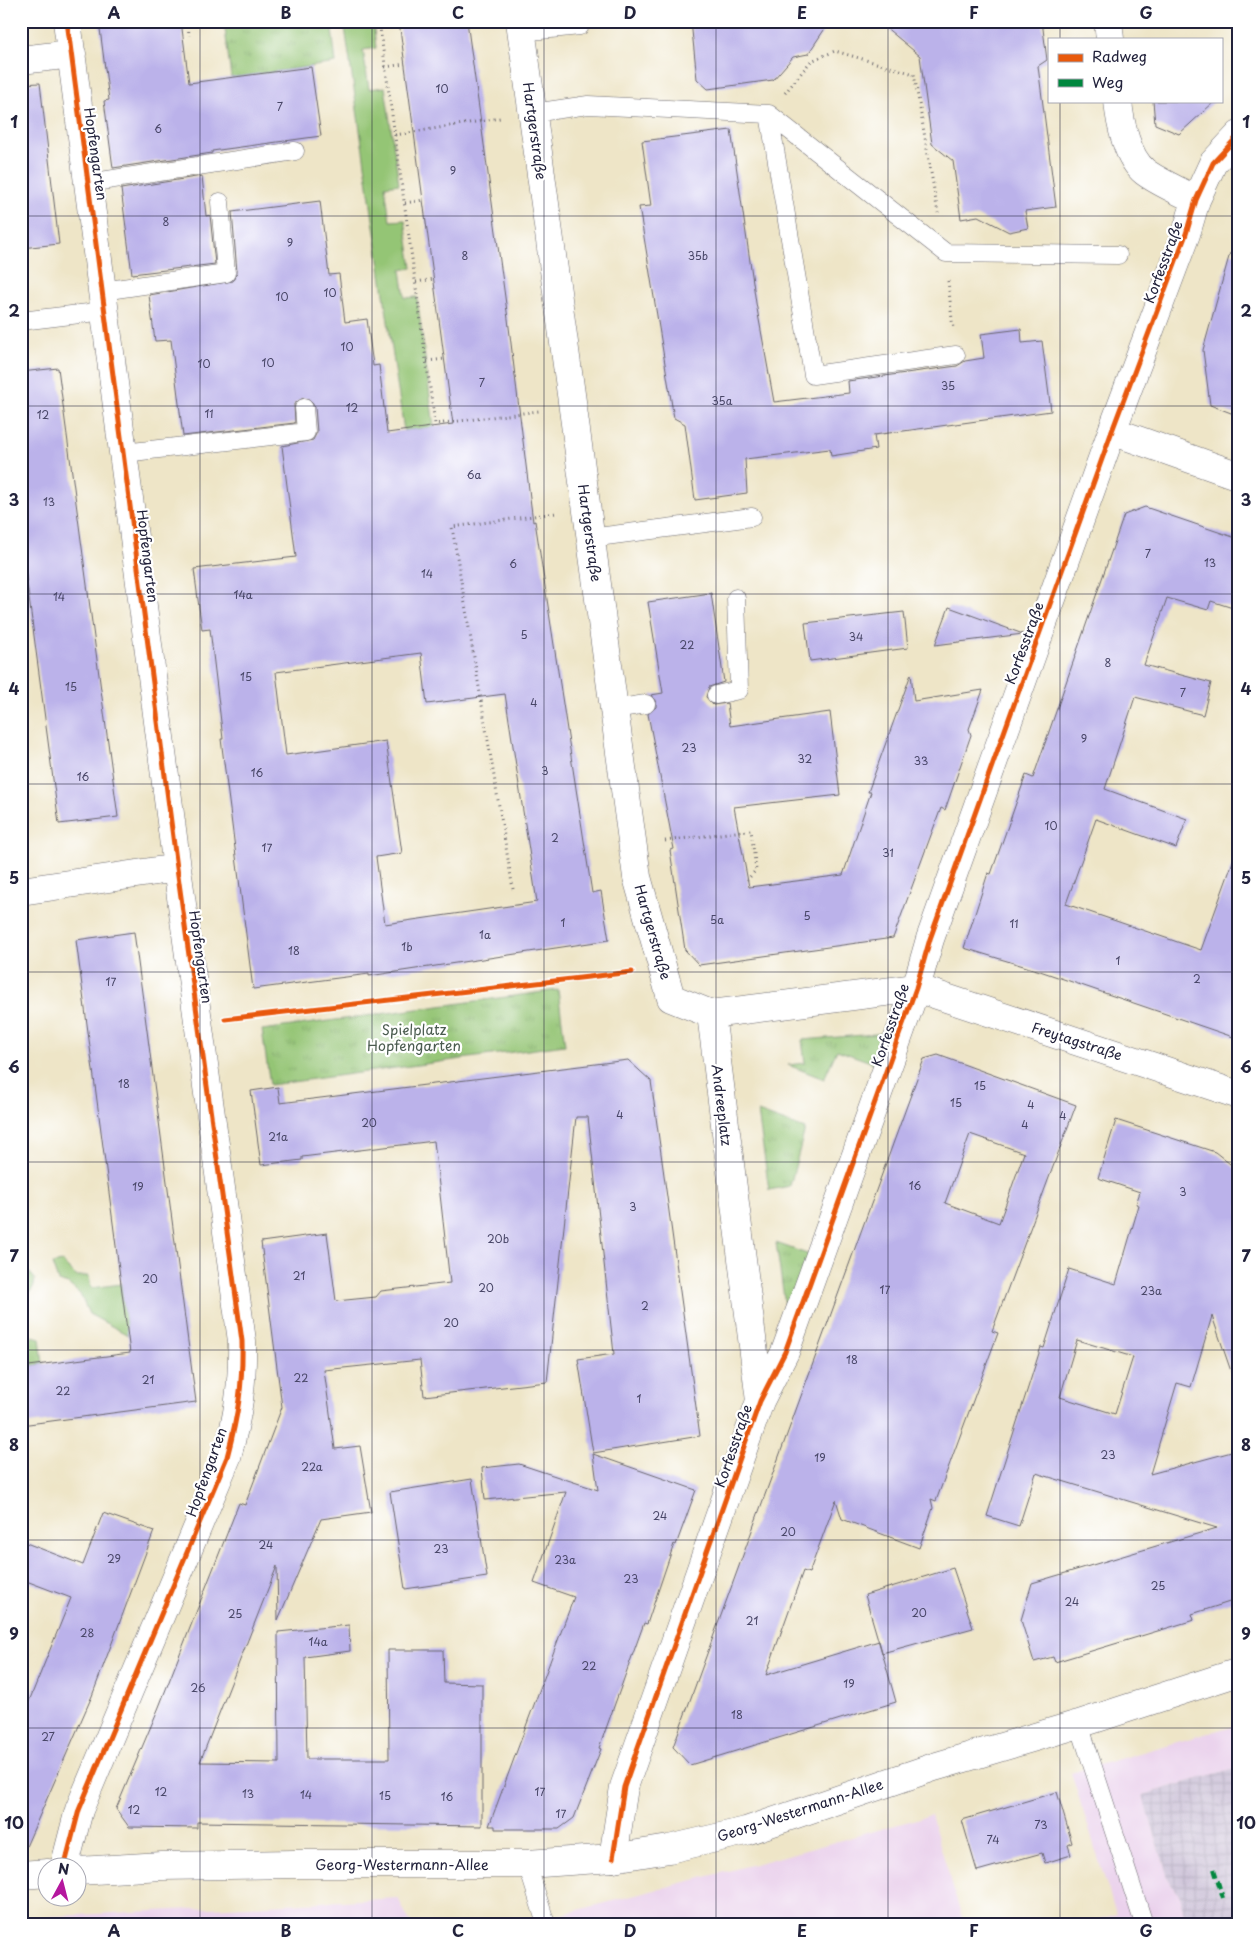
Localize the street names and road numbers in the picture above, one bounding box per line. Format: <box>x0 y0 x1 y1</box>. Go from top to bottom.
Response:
street label: Hartgerstraße <box>518 81 552 181</box>
street label: Hopfengarten <box>79 106 113 202</box>
street label: Korfesstraße <box>1138 218 1188 306</box>
street label: Hartgerstraße <box>573 483 607 583</box>
street label: Hopfengarten <box>132 508 164 604</box>
street label: Korfesstraße <box>999 599 1049 687</box>
street label: Hartgerstraße <box>629 882 677 982</box>
street label: Hopfengarten <box>184 909 218 1005</box>
street label: Korfesstraße <box>866 981 914 1069</box>
street label: Freytagstraße <box>1029 1016 1125 1066</box>
street label: Andreeplatz <box>707 1063 737 1147</box>
street label: Korfesstraße <box>709 1402 757 1490</box>
street label: Hopfengarten <box>180 1424 232 1520</box>
street label: Georg-Westermann-Allee <box>714 1773 886 1847</box>
street label: Georg-Westermann-Allee <box>315 1854 489 1875</box>

